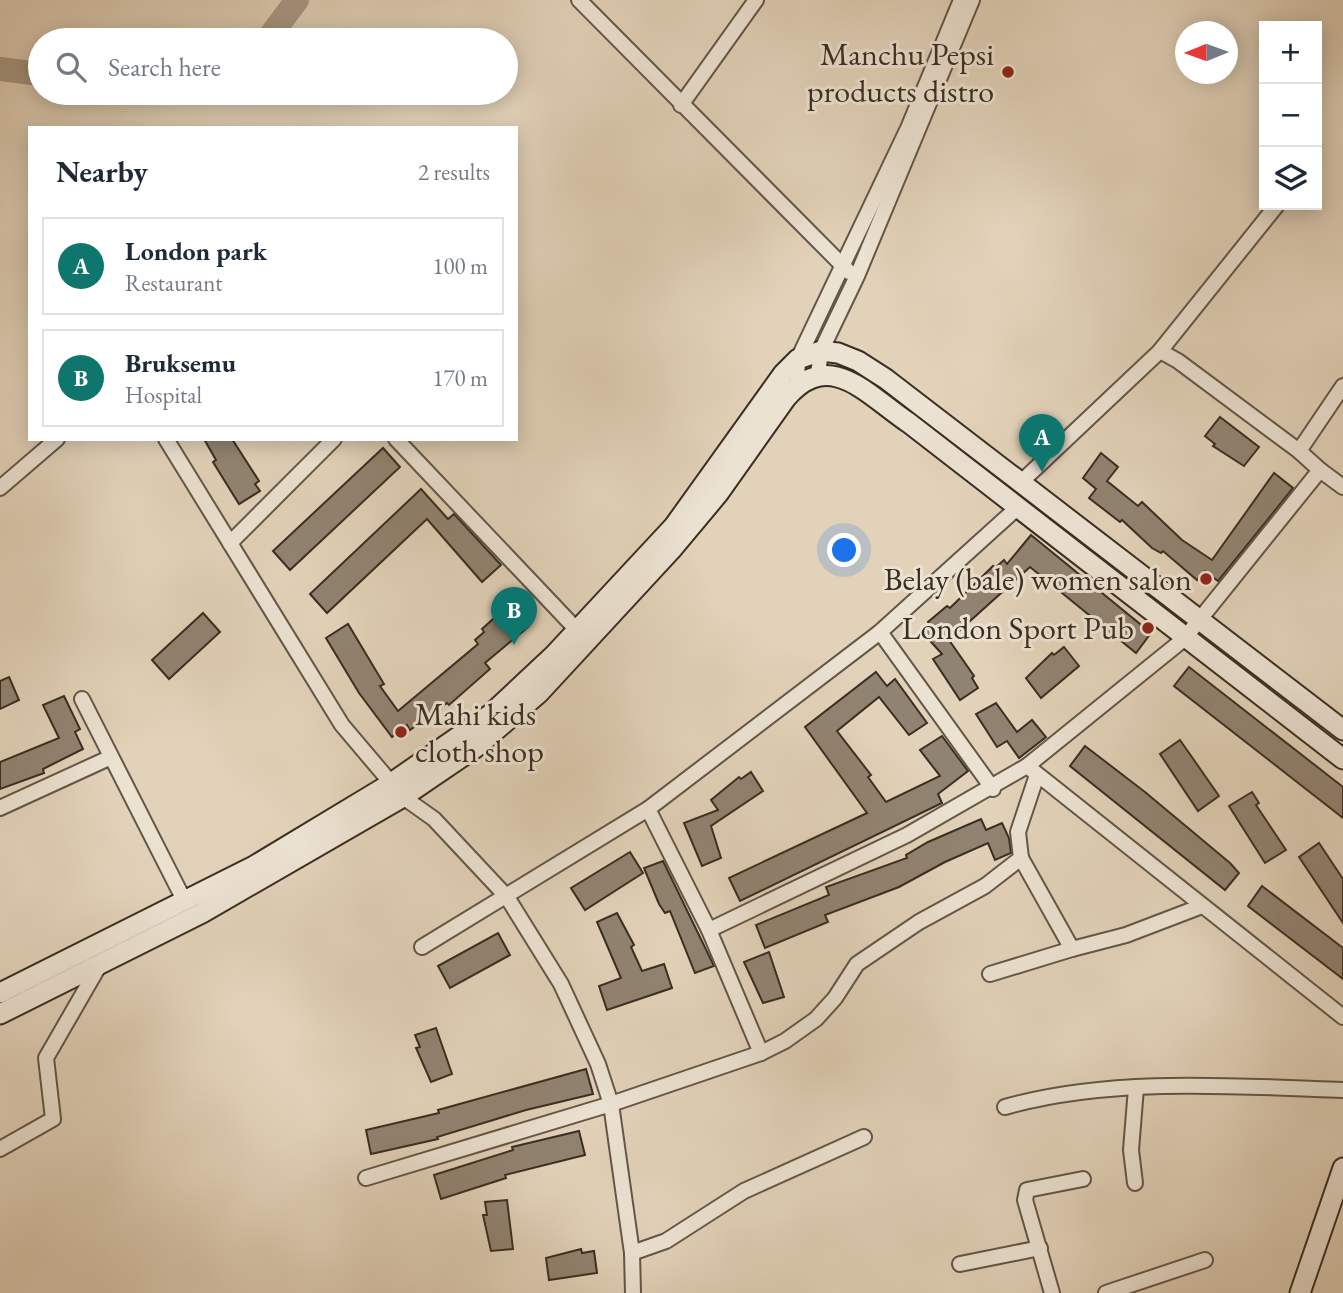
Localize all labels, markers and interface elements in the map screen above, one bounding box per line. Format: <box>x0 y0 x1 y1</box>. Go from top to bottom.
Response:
north arrow <box>1175 21 1238 84</box>
map controls <box>1259 21 1322 210</box>
button: + <box>1259 21 1322 84</box>
search box <box>28 28 518 105</box>
place label: Manchu Pepsi products distro <box>807 33 994 112</box>
icon: search <box>52 48 90 86</box>
text: Search here <box>108 50 221 84</box>
marker: Manchu Pepsi products distro <box>1000 64 1016 80</box>
button: − <box>1259 84 1322 147</box>
button: layers <box>1259 147 1322 210</box>
text: Nearby <box>56 152 148 191</box>
text: 2 results <box>418 157 490 187</box>
text: London park <box>125 234 267 268</box>
text: A <box>73 251 89 281</box>
text: 100 m <box>432 251 488 281</box>
text: Restaurant <box>125 268 223 298</box>
text: Bruksemu <box>125 346 236 380</box>
text: B <box>74 363 88 393</box>
text: 170 m <box>432 363 488 393</box>
text: Hospital <box>125 380 202 410</box>
pin: A <box>1019 414 1065 472</box>
your location <box>827 533 861 567</box>
place label: Belay (bale) women salon <box>884 558 1192 600</box>
marker: Belay (bale) women salon <box>1198 571 1214 587</box>
pin: B <box>491 587 537 645</box>
place label: London Sport Pub <box>902 607 1134 649</box>
marker: London Sport Pub <box>1140 620 1156 636</box>
place label: Mahi kids cloth shop <box>415 693 544 772</box>
marker: Mahi kids cloth shop <box>393 724 409 740</box>

